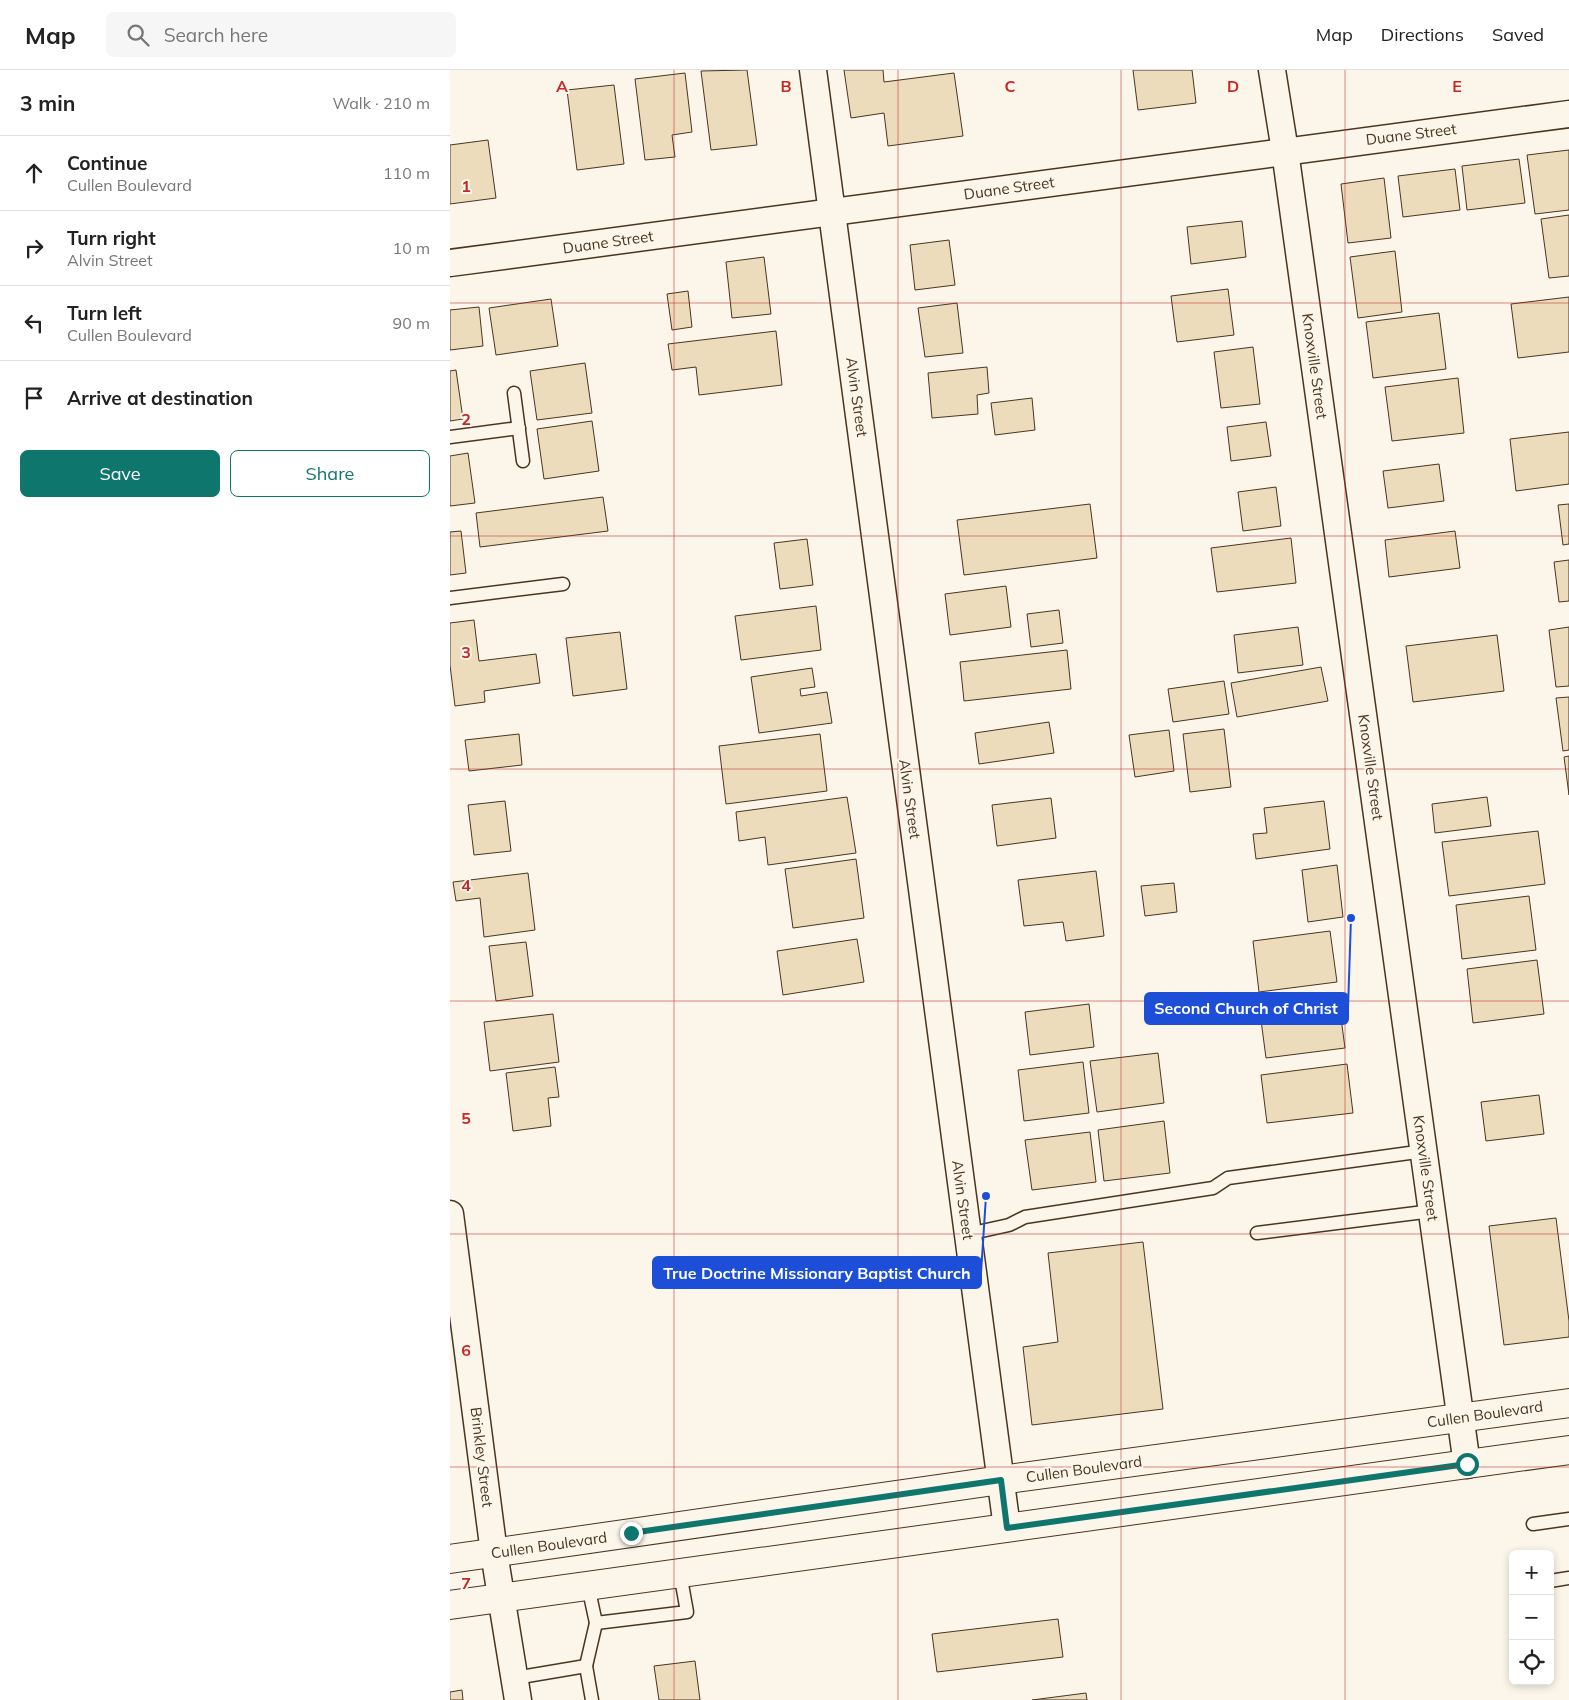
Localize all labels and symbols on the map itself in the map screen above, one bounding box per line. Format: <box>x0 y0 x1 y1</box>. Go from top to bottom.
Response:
text: A <box>556 76 568 96</box>
text: B <box>780 76 792 96</box>
text: C <box>1005 76 1016 96</box>
text: D <box>1227 76 1239 96</box>
text: E <box>1452 76 1462 96</box>
street label: Duane Street <box>1365 119 1457 149</box>
street label: Duane Street <box>963 172 1055 204</box>
text: 1 <box>461 176 471 196</box>
street label: Duane Street <box>562 226 654 258</box>
street label: Knoxville Street <box>1298 312 1332 420</box>
street label: Alvin Street <box>842 356 872 438</box>
text: 2 <box>461 409 471 429</box>
text: 3 <box>461 642 471 662</box>
street label: Knoxville Street <box>1354 713 1388 821</box>
street label: Alvin Street <box>895 758 925 840</box>
text: 4 <box>461 875 471 895</box>
callout: Second Church of Christ <box>1145 993 1348 1024</box>
text: Second Church of Christ <box>1154 998 1338 1018</box>
text: 5 <box>461 1108 471 1128</box>
street label: Knoxville Street <box>1409 1114 1443 1222</box>
street label: Alvin Street <box>948 1159 978 1241</box>
callout: True Doctrine Missionary Baptist Church <box>653 1257 981 1288</box>
text: True Doctrine Missionary Baptist Church <box>663 1263 971 1283</box>
text: 6 <box>461 1340 471 1360</box>
street label: Cullen Boulevard <box>1426 1396 1544 1432</box>
street label: Brinkley Street <box>466 1406 498 1508</box>
street label: Cullen Boulevard <box>1025 1451 1143 1487</box>
route start <box>1456 1453 1479 1476</box>
route end <box>620 1522 643 1545</box>
street label: Cullen Boulevard <box>490 1527 608 1563</box>
text: 7 <box>461 1573 471 1593</box>

